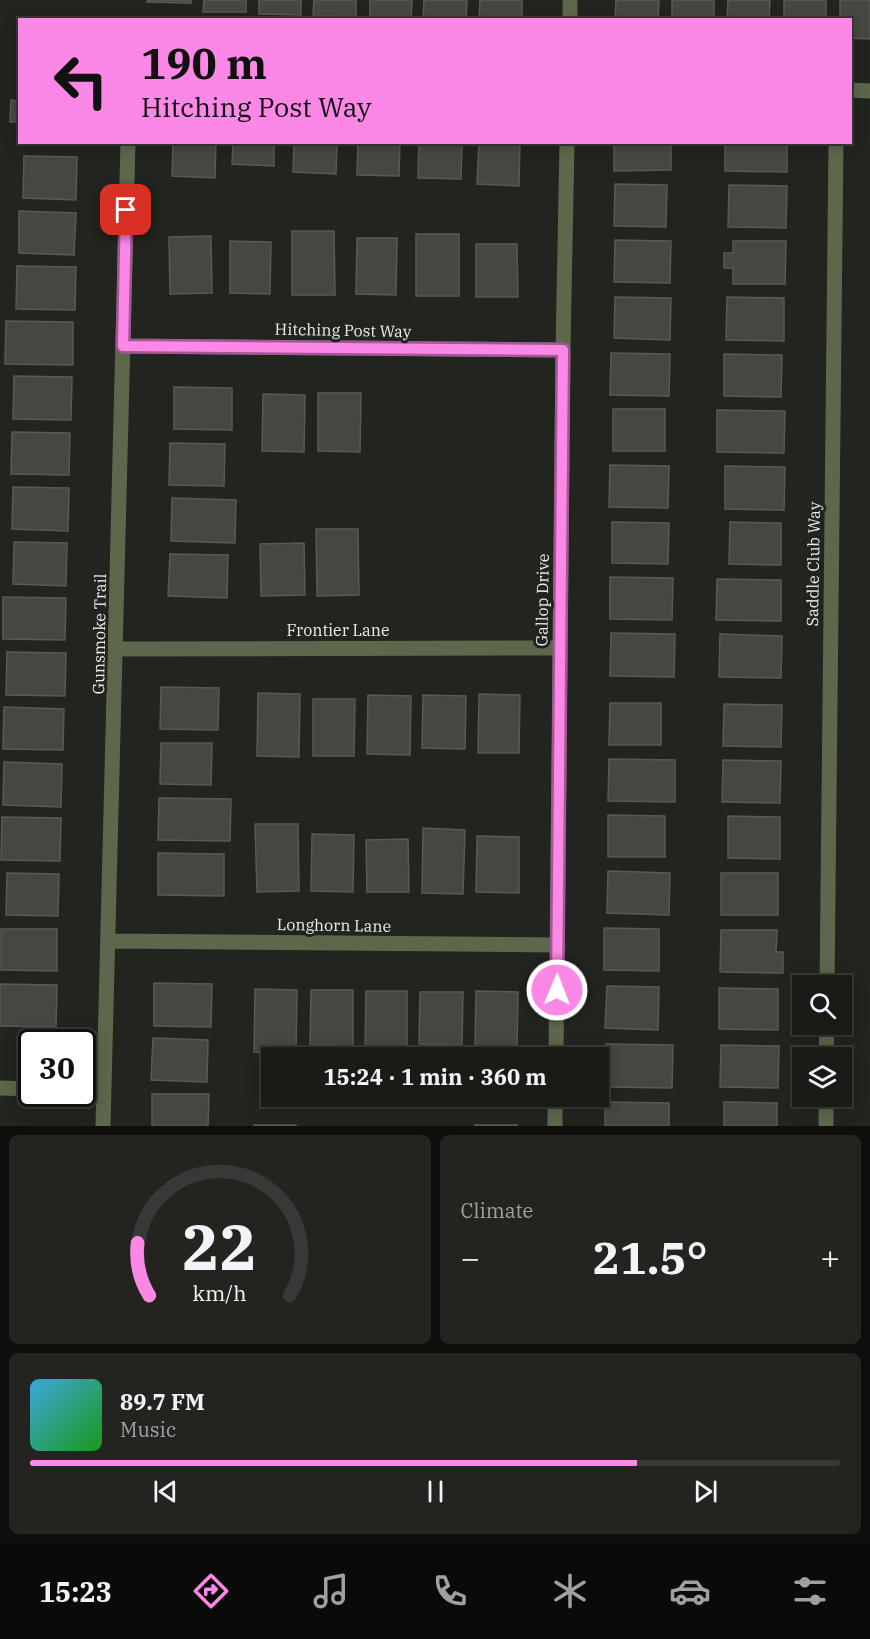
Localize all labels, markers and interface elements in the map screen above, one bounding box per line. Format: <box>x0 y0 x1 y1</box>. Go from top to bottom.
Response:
text: 190 m <box>141 36 267 91</box>
icon: left <box>42 42 120 120</box>
text: Hitching Post Way <box>141 89 372 124</box>
pin <box>100 184 151 235</box>
icon: arrive <box>109 193 142 226</box>
street label: Hitching Post Way <box>275 319 412 341</box>
street label: Saddle Club Way <box>802 501 824 627</box>
street label: Gallop Drive <box>531 553 553 647</box>
street label: Gunsmoke Trail <box>88 573 110 695</box>
street label: Frontier Lane <box>286 620 390 640</box>
street label: Longhorn Lane <box>277 914 391 936</box>
position arrow <box>525 958 589 1022</box>
map controls <box>792 975 852 1107</box>
button: search <box>792 975 852 1035</box>
speed limit sign: 30 <box>18 1029 96 1107</box>
button: layers <box>792 1047 852 1107</box>
text: 15:24 · 1 min · 360 m <box>323 1062 547 1091</box>
text: Climate <box>461 1197 533 1224</box>
text: 22 <box>182 1206 257 1287</box>
text: 21.5° <box>593 1228 708 1286</box>
text: − <box>461 1236 480 1279</box>
text: + <box>820 1236 840 1279</box>
text: km/h <box>193 1280 247 1308</box>
text: 89.7 FM <box>120 1387 205 1416</box>
text: Music <box>120 1416 176 1443</box>
icon: previous <box>149 1475 182 1508</box>
icon: pause <box>419 1475 452 1508</box>
icon: next <box>689 1475 722 1508</box>
icon: directions <box>190 1570 232 1612</box>
icon: music <box>310 1570 352 1612</box>
icon: phone <box>429 1570 471 1612</box>
icon: climate <box>549 1570 591 1612</box>
icon: car <box>669 1570 711 1612</box>
icon: filters <box>789 1570 831 1612</box>
text: 15:23 <box>39 1574 112 1609</box>

